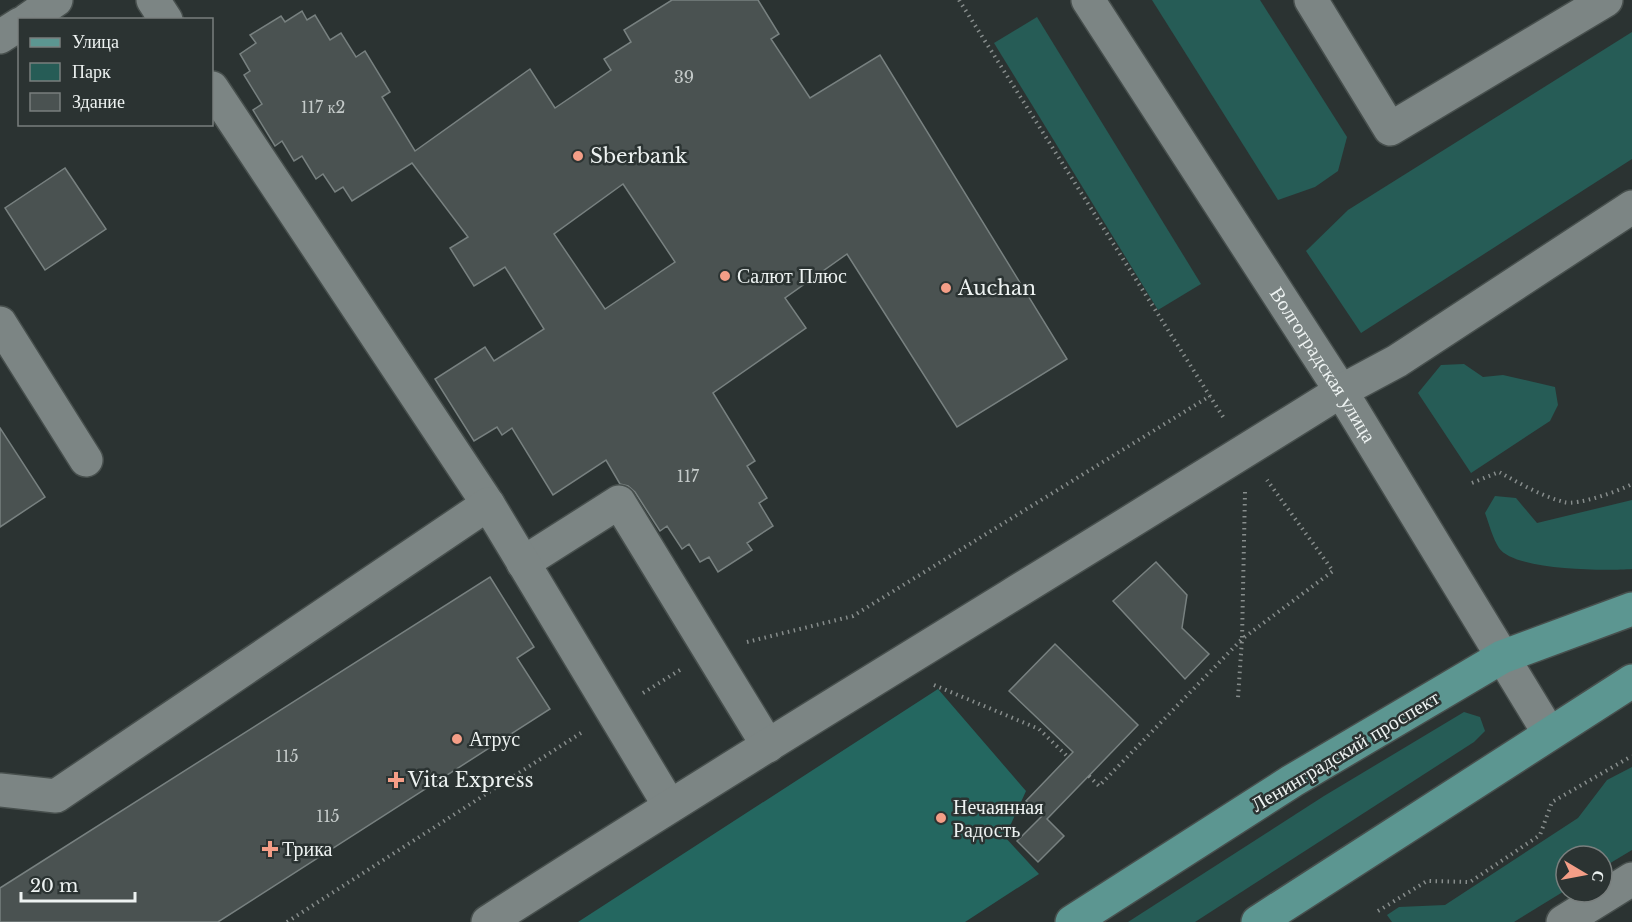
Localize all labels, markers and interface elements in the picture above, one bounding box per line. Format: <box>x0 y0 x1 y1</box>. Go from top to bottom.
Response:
legend <box>18 18 213 126</box>
text: Улица <box>72 31 119 53</box>
text: Парк <box>72 61 111 83</box>
house number: 39 <box>674 67 694 87</box>
text: Здание <box>72 91 125 113</box>
house number: 117 к2 <box>301 97 345 117</box>
place label: Sberbank <box>590 144 688 168</box>
marker: Sberbank <box>571 149 585 163</box>
place label: Салют Плюс <box>737 264 847 288</box>
marker: Салют Плюс <box>718 269 732 283</box>
place label: Auchan <box>957 276 1036 300</box>
marker: Auchan <box>939 281 953 295</box>
street label: Волгоградская улица <box>1265 282 1382 447</box>
house number: 117 <box>677 466 700 486</box>
street label: Ленинградский проспект <box>1247 685 1444 817</box>
place label: Атрус <box>469 727 520 751</box>
marker: Атрус <box>450 732 464 746</box>
house number: 115 <box>275 746 299 766</box>
place label: Vita Express <box>407 768 534 792</box>
marker: Vita Express <box>389 773 403 787</box>
place label: Нечаянная Радость <box>953 795 1043 842</box>
house number: 115 <box>316 806 340 826</box>
marker: Нечаянная Радость <box>934 811 948 825</box>
place label: Трика <box>282 837 333 861</box>
marker: Трика <box>263 842 277 856</box>
north arrow <box>1554 844 1614 904</box>
scale bar <box>21 865 135 903</box>
text: С <box>1588 869 1610 884</box>
text: 20 m <box>30 875 78 897</box>

